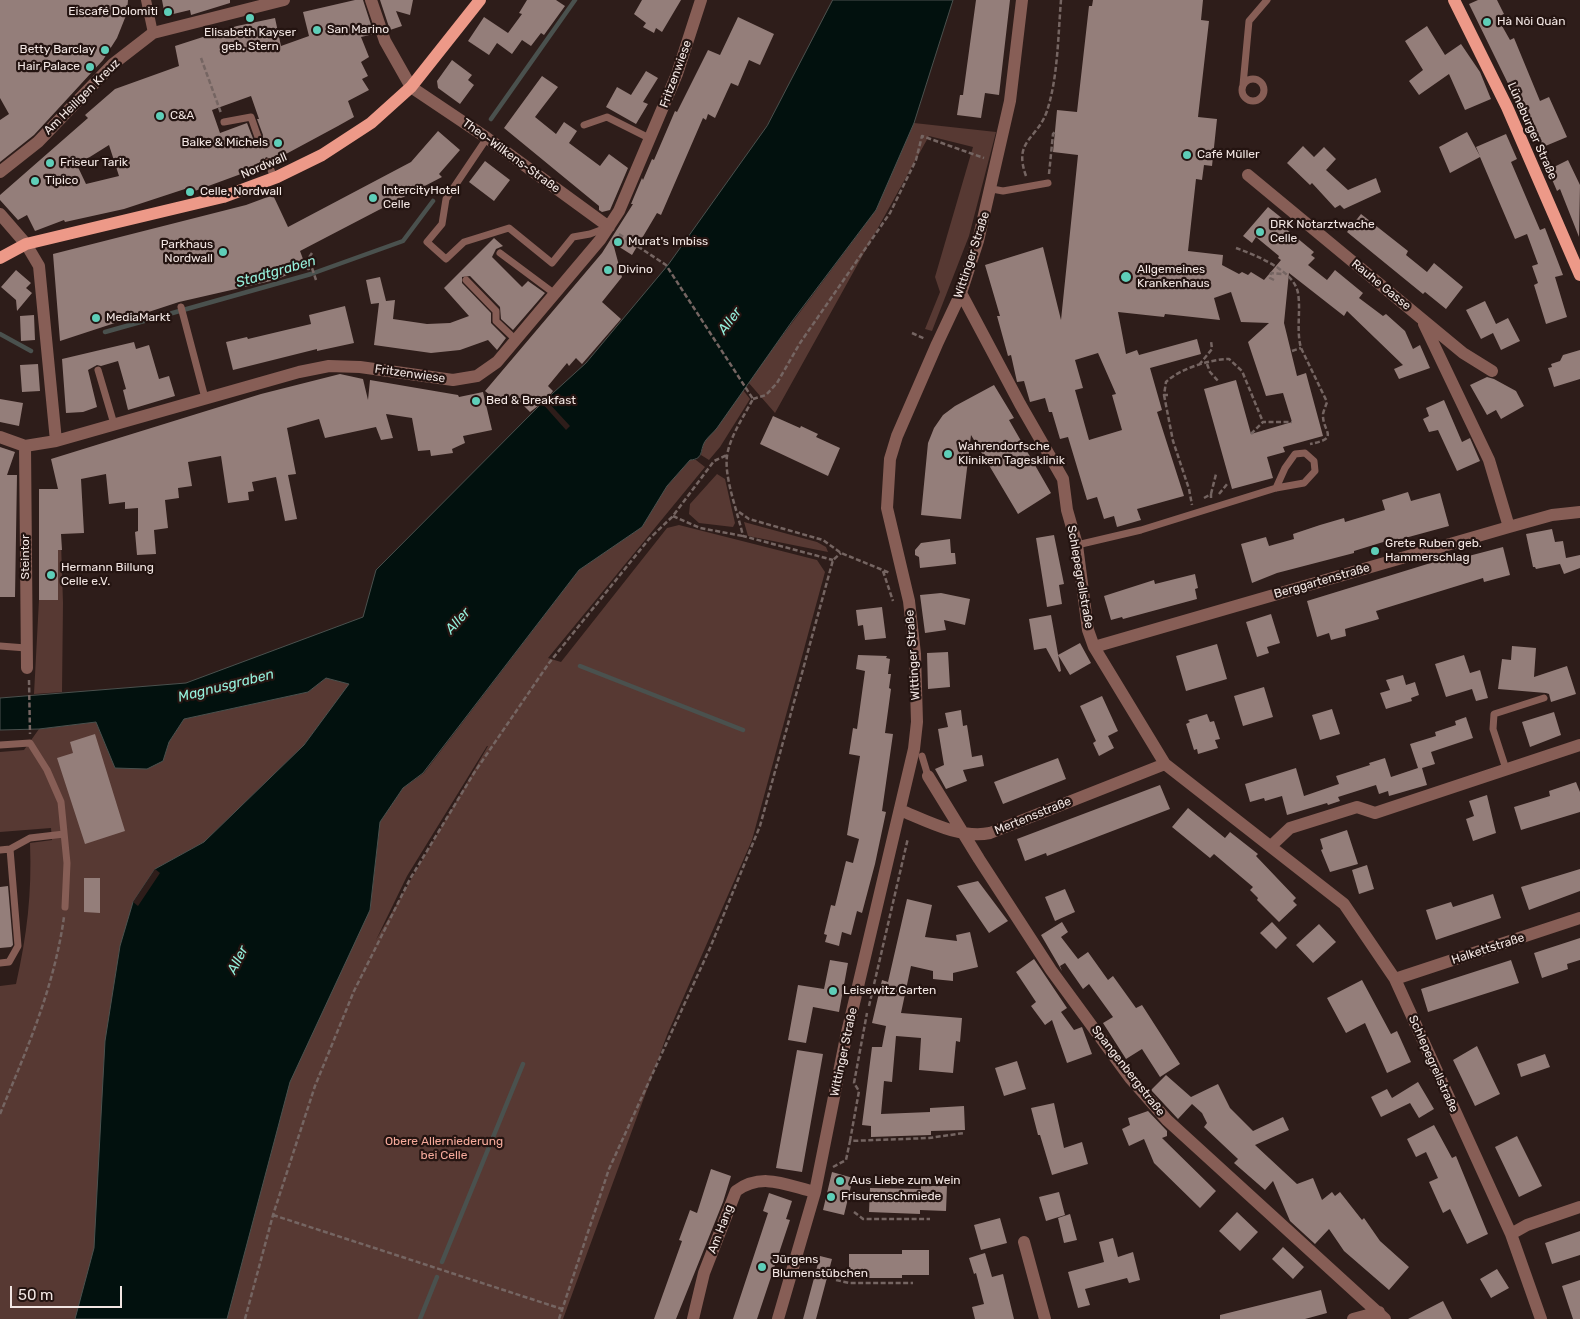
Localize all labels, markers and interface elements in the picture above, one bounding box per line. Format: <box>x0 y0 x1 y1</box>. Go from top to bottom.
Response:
place label: Eiscafé Dolomiti <box>68 5 158 19</box>
marker: Eiscafé Dolomiti <box>162 6 174 18</box>
marker: Elisabeth Kayser geb. Stern <box>244 12 256 24</box>
place label: Hà Nôi Quàn <box>1497 15 1565 29</box>
marker: Hà Nôi Quàn <box>1481 16 1493 28</box>
place label: San Marino <box>327 23 389 37</box>
marker: San Marino <box>311 24 323 36</box>
place label: Elisabeth Kayser geb. Stern <box>204 26 296 54</box>
street label: Fritzenwiese <box>657 38 695 110</box>
place label: Betty Barclay <box>20 43 95 57</box>
marker: Betty Barclay <box>99 44 111 56</box>
street label: Am Heiligen Kreuz <box>41 56 123 138</box>
place label: Hair Palace <box>17 60 80 74</box>
marker: Hair Palace <box>84 61 96 73</box>
street label: Lüneburger Straße <box>1504 80 1560 182</box>
place label: C&A <box>170 109 194 123</box>
marker: C&A <box>154 110 166 122</box>
street label: Theo-Wilkens-Straße <box>459 116 563 196</box>
place label: Balke & Michels <box>181 136 268 150</box>
marker: Balke & Michels <box>272 137 284 149</box>
place label: Café Müller <box>1197 148 1260 162</box>
marker: Café Müller <box>1181 149 1193 161</box>
street label: Nordwall <box>239 150 289 182</box>
place label: Friseur Tarik <box>60 156 128 170</box>
marker: Friseur Tarik <box>44 157 56 169</box>
place label: Tipico <box>45 174 78 188</box>
marker: Tipico <box>29 175 41 187</box>
place label: IntercityHotel Celle <box>383 184 460 212</box>
place label: Celle, Nordwall <box>200 185 282 199</box>
marker: Celle, Nordwall <box>184 186 196 198</box>
marker: IntercityHotel Celle <box>367 192 379 204</box>
street label: Wittinger Straße <box>951 210 993 300</box>
place label: DRK Notarztwache Celle <box>1270 218 1375 246</box>
marker: DRK Notarztwache Celle <box>1254 226 1266 238</box>
place label: Murat's Imbiss <box>628 235 708 249</box>
marker: Murat's Imbiss <box>612 236 624 248</box>
place label: Parkhaus Nordwall <box>161 238 213 266</box>
marker: Parkhaus Nordwall <box>217 246 229 258</box>
water label: Stadtgraben <box>234 253 318 291</box>
street label: Rauhe Gasse <box>1348 257 1414 313</box>
place label: Divino <box>618 263 653 277</box>
place label: Allgemeines Krankenhaus <box>1137 263 1210 291</box>
marker: Divino <box>602 264 614 276</box>
marker: Allgemeines Krankenhaus <box>1119 270 1133 284</box>
water label: Aller <box>714 304 746 338</box>
place label: MediaMarkt <box>106 311 171 325</box>
marker: MediaMarkt <box>90 312 102 324</box>
street label: Fritzenwiese <box>374 362 446 386</box>
place label: Bed & Breakfast <box>486 394 576 408</box>
marker: Bed & Breakfast <box>470 395 482 407</box>
place label: Wahrendorfsche Kliniken Tagesklinik <box>958 440 1065 468</box>
marker: Wahrendorfsche Kliniken Tagesklinik <box>942 448 954 460</box>
street label: Schlepegrellstraße <box>1064 524 1096 630</box>
street label: Steintor <box>19 534 33 580</box>
place label: Grete Ruben geb. Hammerschlag <box>1385 537 1482 565</box>
marker: Grete Ruben geb. Hammerschlag <box>1369 545 1381 557</box>
street label: Berggartenstraße <box>1272 560 1372 602</box>
place label: Hermann Billung Celle e.V. <box>61 561 154 589</box>
marker: Hermann Billung Celle e.V. <box>45 569 57 581</box>
water label: Aller <box>442 604 474 638</box>
street label: Wittinger Straße <box>903 609 923 701</box>
water label: Magnusgraben <box>176 666 276 706</box>
street label: Mertensstraße <box>993 794 1073 838</box>
street label: Halkettstraße <box>1450 930 1526 968</box>
water label: Aller <box>224 943 252 977</box>
place label: Leisewitz Garten <box>843 984 936 998</box>
marker: Leisewitz Garten <box>827 985 839 997</box>
street label: Wittinger Straße <box>828 1006 860 1098</box>
street label: Schlepegrellstraße <box>1405 1013 1461 1115</box>
street label: Spangenbergstraße <box>1088 1023 1168 1119</box>
park label: Obere Allerniederung bei Celle <box>385 1135 503 1163</box>
place label: Aus Liebe zum Wein <box>850 1174 961 1188</box>
marker: Aus Liebe zum Wein <box>834 1175 846 1187</box>
place label: Frisurenschmiede <box>841 1190 941 1204</box>
marker: Frisurenschmiede <box>825 1191 837 1203</box>
street label: Am Hang <box>705 1202 737 1256</box>
place label: Jürgens Blumenstübchen <box>772 1253 868 1281</box>
marker: Jürgens Blumenstübchen <box>756 1261 768 1273</box>
scale bar <box>12 1276 125 1308</box>
text: 50 m <box>18 1286 53 1304</box>

